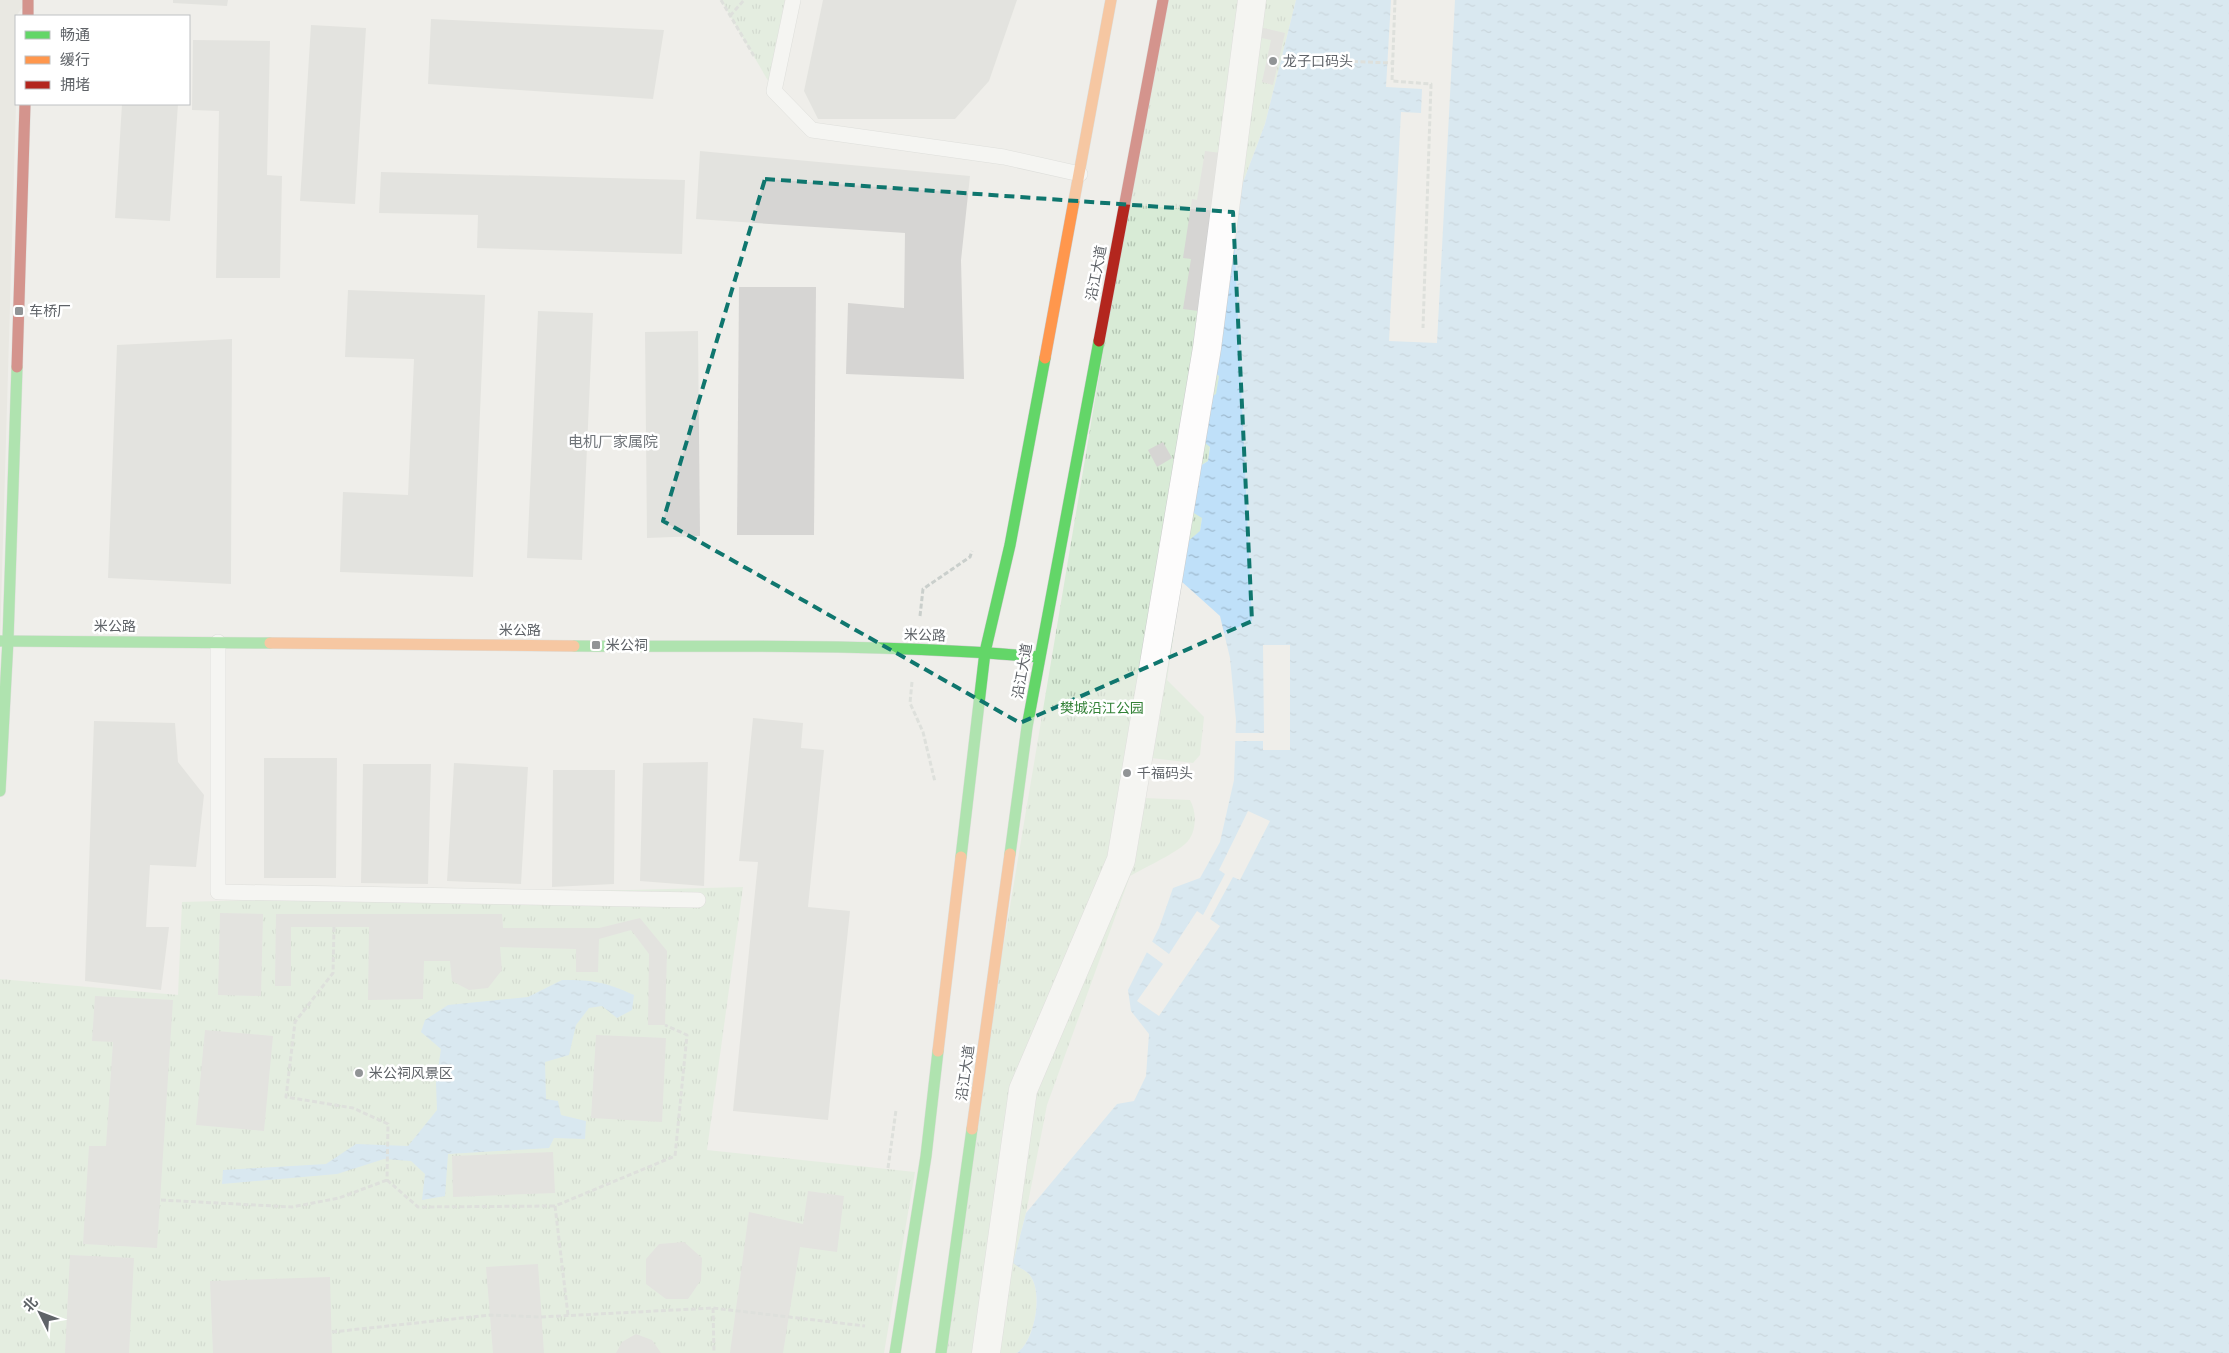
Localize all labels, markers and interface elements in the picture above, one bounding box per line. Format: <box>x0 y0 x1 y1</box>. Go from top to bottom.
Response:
legend <box>15 15 190 105</box>
text: 畅通 <box>60 25 90 43</box>
text: 缓行 <box>60 50 90 68</box>
place label: 龙子口码头 <box>1283 52 1353 69</box>
marker: 龙子口码头 <box>1267 55 1279 67</box>
text: 拥堵 <box>60 75 90 93</box>
street label: 沿江大道 <box>1082 244 1109 302</box>
place label: 车桥厂 <box>29 302 71 319</box>
marker: 车桥厂 <box>13 305 25 317</box>
district label: 电机厂家属院 <box>568 432 658 450</box>
street label: 米公路 <box>94 617 136 634</box>
street label: 米公路 <box>499 621 541 638</box>
street label: 米公路 <box>904 625 946 644</box>
place label: 米公祠 <box>606 636 648 653</box>
marker: 米公祠 <box>590 639 602 651</box>
street label: 沿江大道 <box>1008 642 1035 700</box>
park label: 樊城沿江公园 <box>1060 699 1144 716</box>
place label: 千福码头 <box>1137 764 1193 781</box>
marker: 千福码头 <box>1121 767 1133 779</box>
street label: 沿江大道 <box>952 1044 977 1102</box>
place label: 米公祠风景区 <box>369 1064 453 1081</box>
marker: 米公祠风景区 <box>353 1067 365 1079</box>
north arrow <box>15 1288 65 1338</box>
text: 北 <box>19 1293 41 1315</box>

